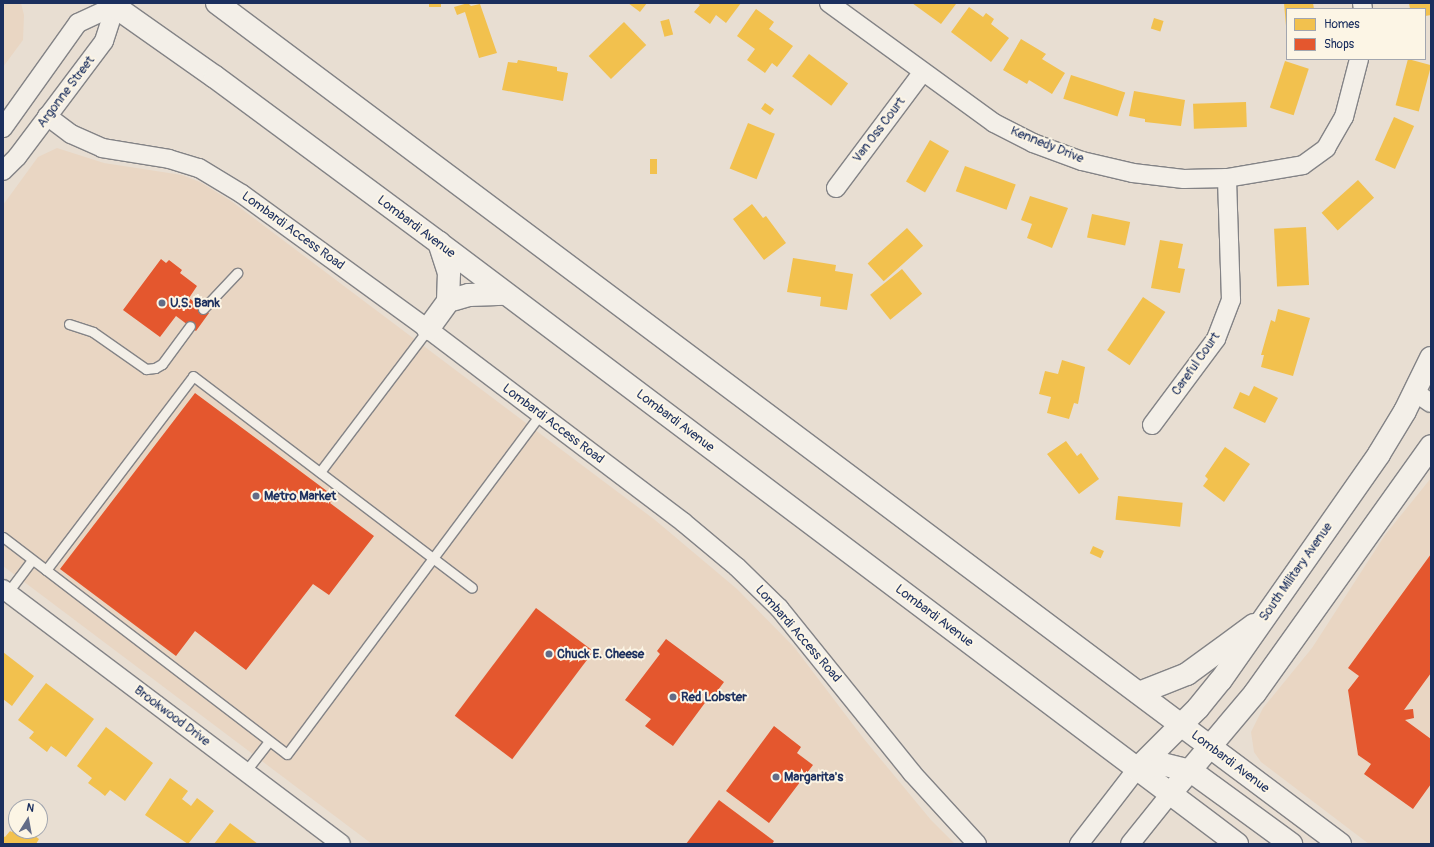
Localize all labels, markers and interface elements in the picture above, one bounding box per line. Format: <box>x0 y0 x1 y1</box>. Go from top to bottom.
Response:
legend <box>1286 8 1426 60</box>
text: Homes <box>1324 17 1360 32</box>
text: Shops <box>1324 37 1354 52</box>
street label: Argonne Street <box>34 53 98 131</box>
street label: Van Oss Court <box>849 94 909 166</box>
street label: Kennedy Drive <box>1008 123 1086 167</box>
street label: Lombardi Access Road <box>239 188 347 274</box>
street label: Lombardi Avenue <box>374 193 458 261</box>
place label: U.S. Bank <box>170 295 220 311</box>
marker: U.S. Bank <box>157 298 167 308</box>
street label: Careful Court <box>1169 329 1223 399</box>
street label: Lombardi Access Road <box>499 381 607 467</box>
street label: Lombardi Avenue <box>633 387 717 455</box>
place label: Metro Market <box>264 488 336 504</box>
marker: Metro Market <box>251 491 261 501</box>
street label: South Military Avenue <box>1256 520 1336 624</box>
street label: Lombardi Access Road <box>752 582 844 686</box>
street label: Lombardi Avenue <box>892 582 976 650</box>
place label: Chuck E. Cheese <box>557 646 644 662</box>
marker: Chuck E. Cheese <box>544 649 554 659</box>
street label: Brookwood Drive <box>131 682 213 750</box>
place label: Red Lobster <box>681 689 747 705</box>
marker: Red Lobster <box>668 692 678 702</box>
street label: Lombardi Avenue <box>1188 728 1272 796</box>
place label: Margarita's <box>784 769 843 785</box>
marker: Margarita's <box>771 772 781 782</box>
north arrow <box>8 799 48 839</box>
text: N <box>25 801 35 815</box>

